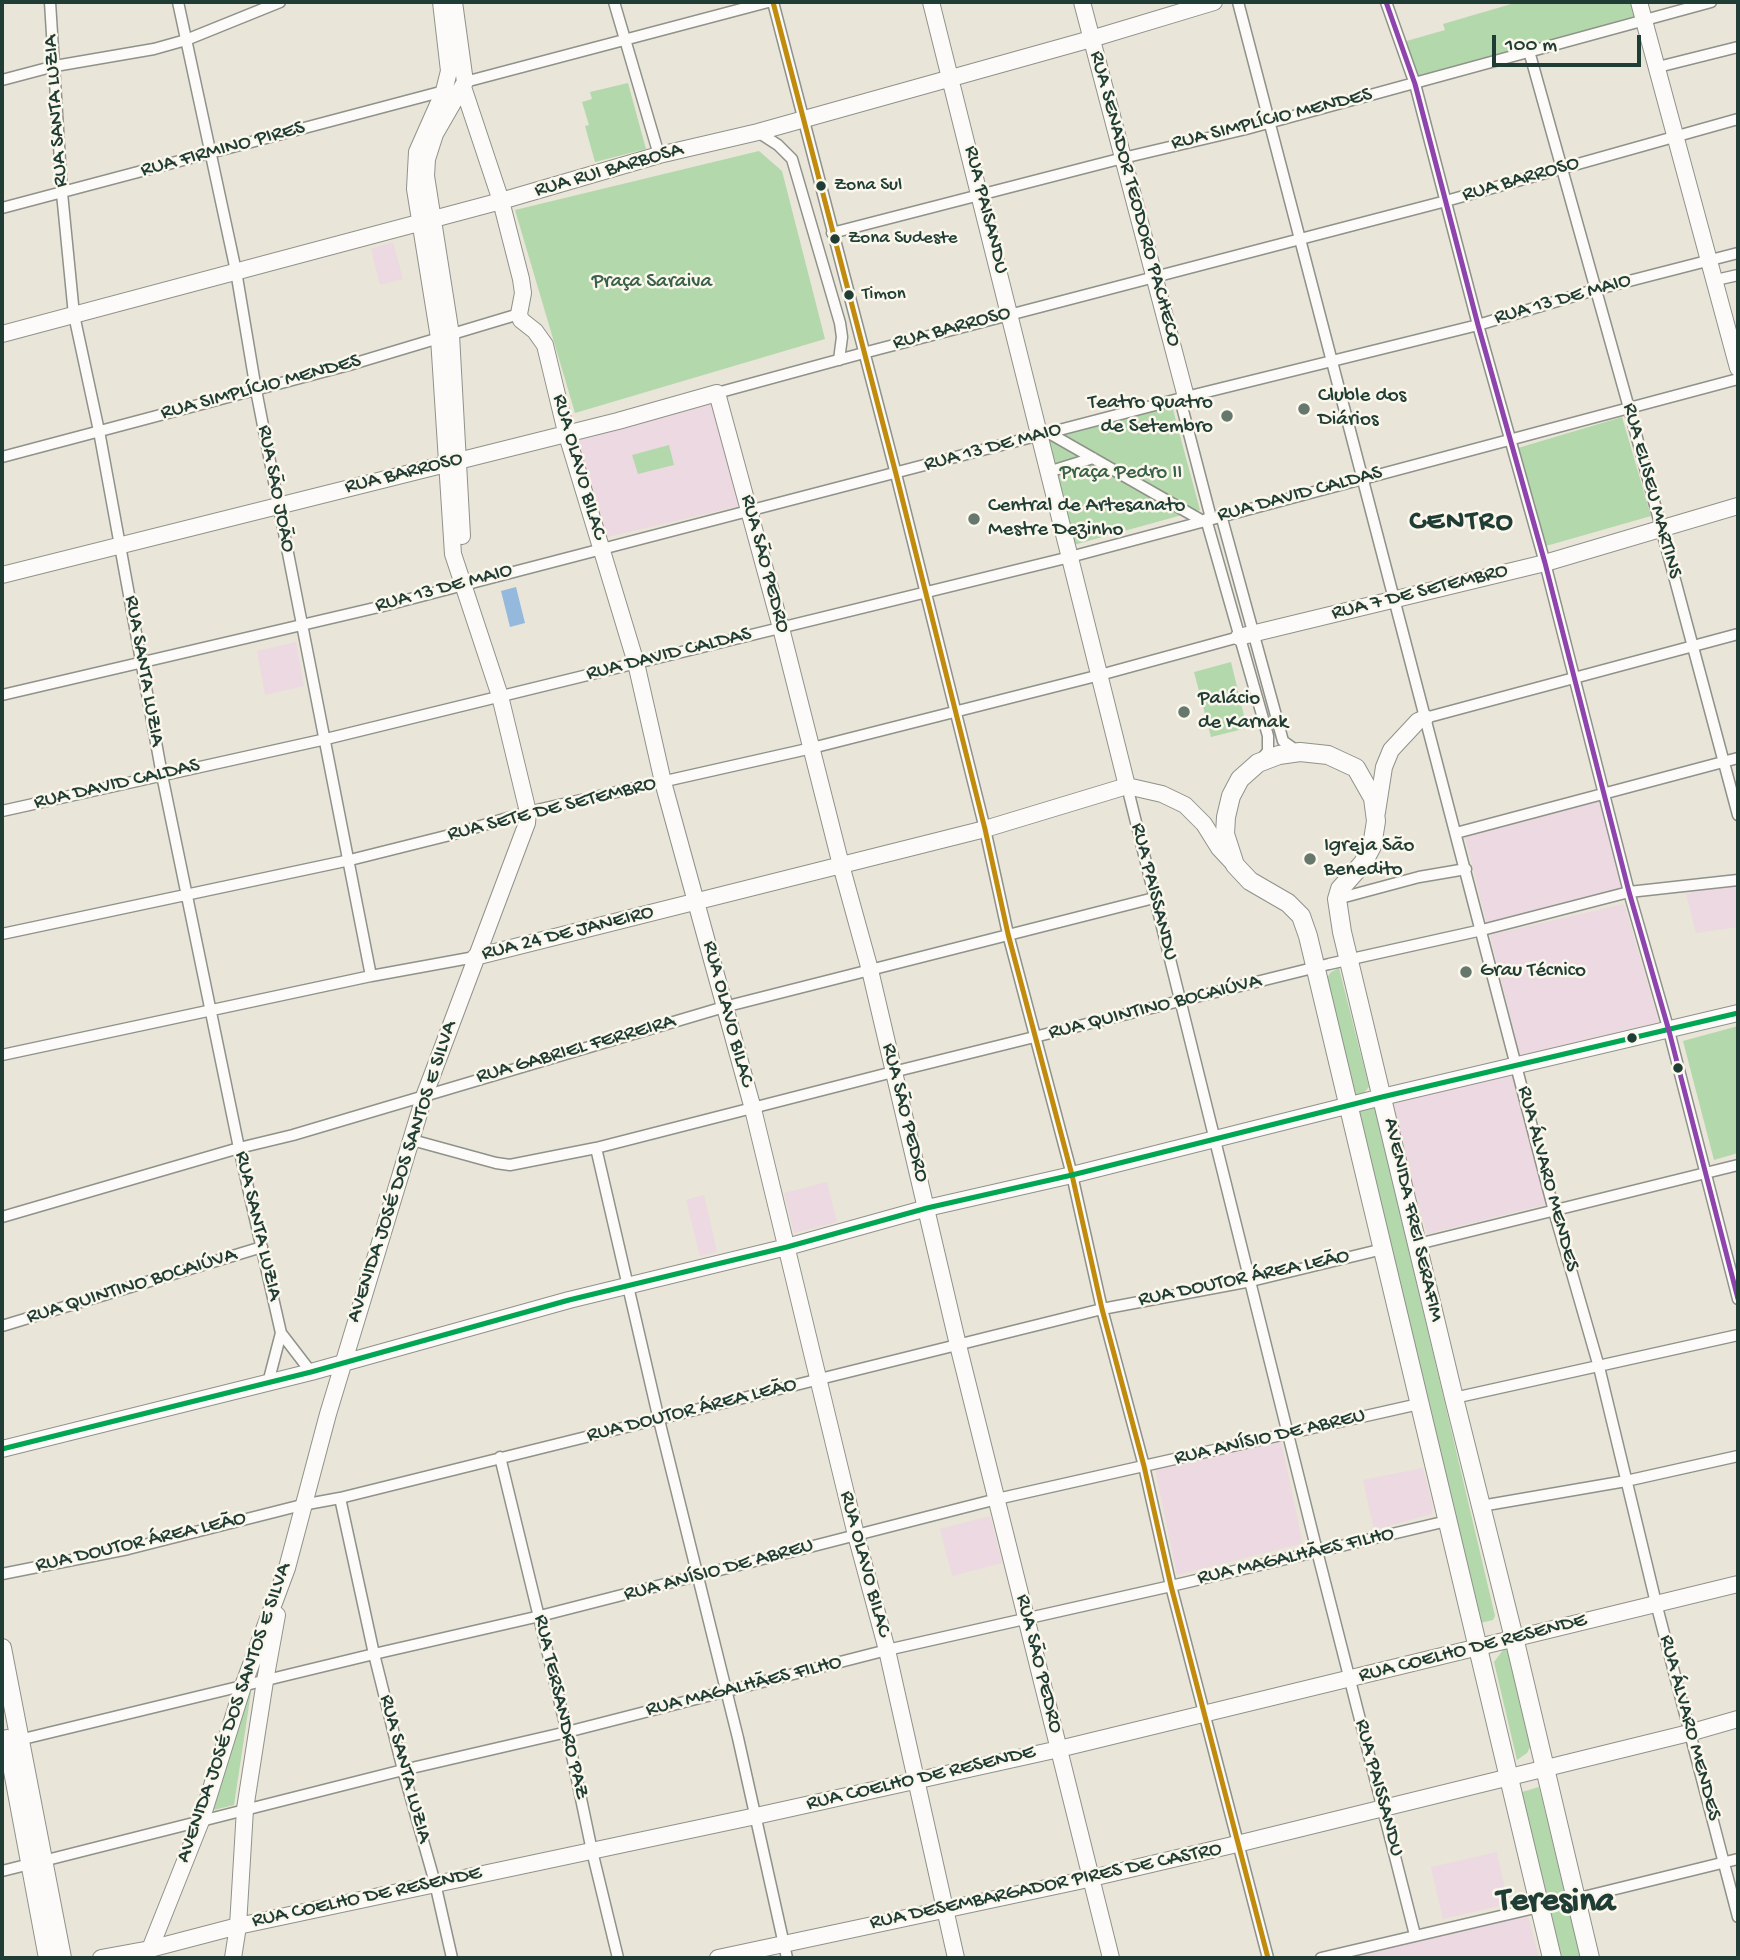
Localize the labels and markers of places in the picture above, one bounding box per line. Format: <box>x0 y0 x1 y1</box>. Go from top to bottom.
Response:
place label: Zona Sul <box>834 175 902 197</box>
marker: Zona Sul <box>814 179 828 193</box>
place label: Zona Sudeste <box>848 228 957 250</box>
marker: Zona Sudeste <box>828 232 842 246</box>
place label: Timon <box>862 284 906 306</box>
marker: Timon <box>842 288 856 302</box>
place label: Cluble dos Diários <box>1318 384 1406 434</box>
place label: Teatro Quatro de Setembro <box>1088 391 1213 441</box>
marker: Cluble dos Diários <box>1296 401 1312 417</box>
marker: Teatro Quatro de Setembro <box>1219 408 1235 424</box>
place label: Central de Artesanato Mestre Dezinho <box>988 494 1185 544</box>
marker: Central de Artesanato Mestre Dezinho <box>966 511 982 527</box>
place label: Palácio de Karnak <box>1198 687 1288 737</box>
marker: Palácio de Karnak <box>1176 704 1192 720</box>
place label: Igreja São Benedito <box>1324 834 1414 884</box>
marker: Igreja São Benedito <box>1302 851 1318 867</box>
place label: Grau Técnico <box>1480 959 1586 985</box>
marker: Grau Técnico <box>1458 964 1474 980</box>
unlabelled marker <box>1625 1031 1639 1045</box>
unlabelled marker <box>1671 1061 1685 1075</box>

